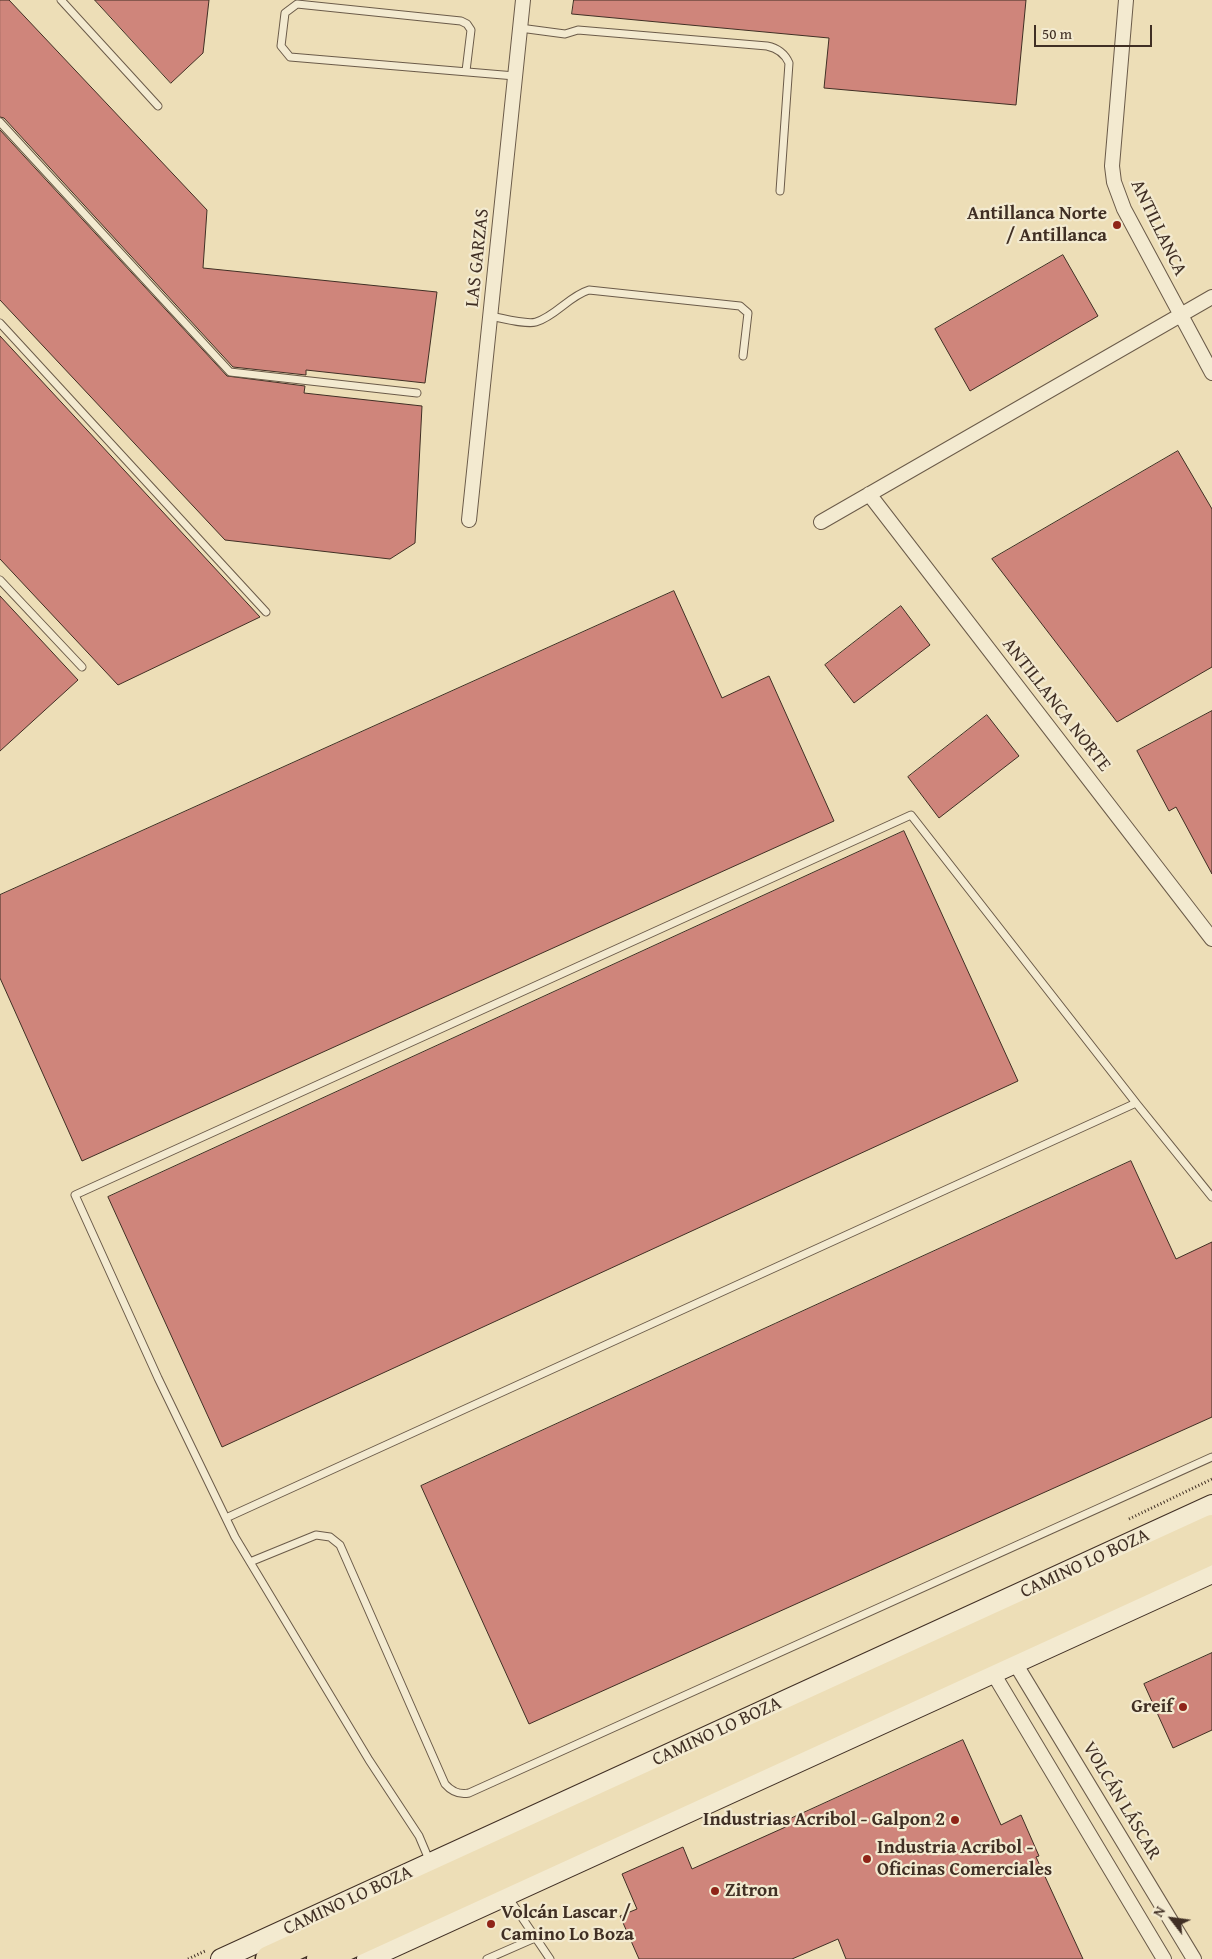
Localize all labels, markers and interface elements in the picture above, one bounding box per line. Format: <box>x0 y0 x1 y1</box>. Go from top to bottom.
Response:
scale bar <box>1037 15 1154 47</box>
text: 50 m <box>1042 23 1072 44</box>
street label: ANTILLANCA <box>1125 176 1191 280</box>
place label: Antillanca Norte / Antillanca <box>967 203 1107 247</box>
street label: LAS GARZAS <box>462 208 494 308</box>
marker: Antillanca Norte / Antillanca <box>1111 219 1123 231</box>
street label: ANTILLANCA NORTE <box>997 634 1115 776</box>
street label: CAMINO LO BOZA <box>1017 1524 1153 1604</box>
street label: CAMINO LO BOZA <box>649 1692 785 1772</box>
place label: Greif <box>1131 1696 1173 1718</box>
marker: Greif <box>1177 1701 1189 1713</box>
street label: VOLCÁN LÁSCAR <box>1077 1738 1165 1864</box>
place label: Industrias Acribol - Galpon 2 <box>703 1809 945 1831</box>
marker: Industrias Acribol - Galpon 2 <box>949 1814 961 1826</box>
place label: Industria Acribol - Oficinas Comerciales <box>877 1837 1052 1881</box>
marker: Industria Acribol - Oficinas Comerciales <box>861 1853 873 1865</box>
street label: CAMINO LO BOZA <box>280 1861 416 1941</box>
place label: Zitron <box>725 1880 778 1902</box>
marker: Zitron <box>709 1885 721 1897</box>
north arrow <box>1147 1894 1197 1944</box>
place label: Volcán Lascar / Camino Lo Boza <box>501 1902 634 1946</box>
text: N <box>1148 1902 1170 1921</box>
marker: Volcán Lascar / Camino Lo Boza <box>485 1918 497 1930</box>

